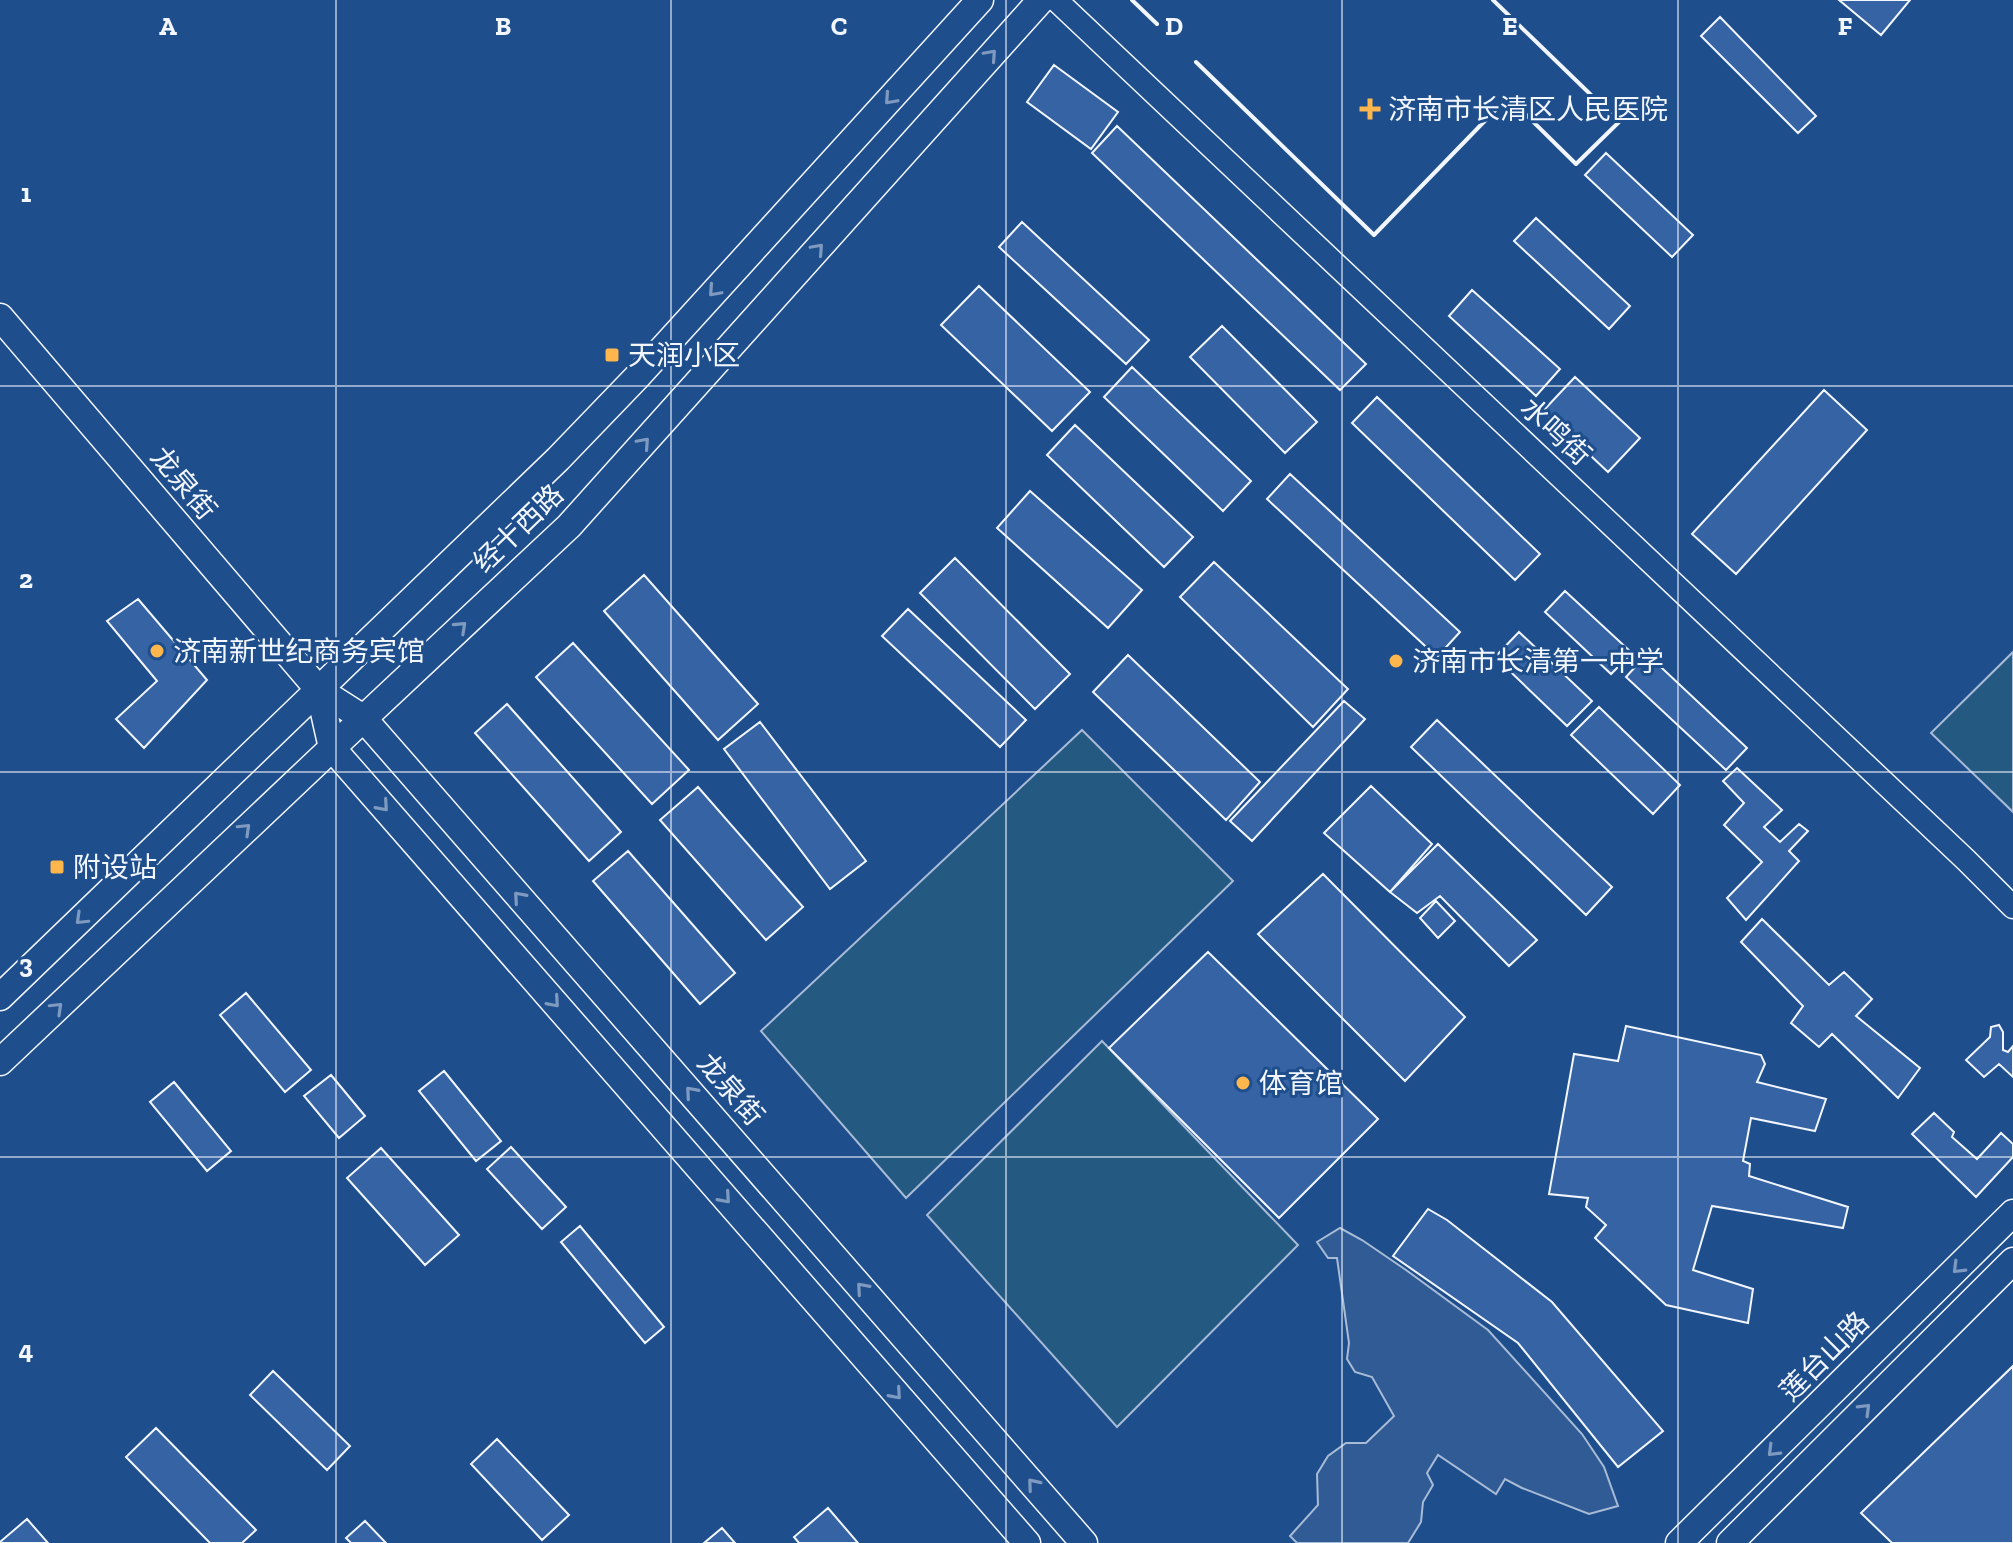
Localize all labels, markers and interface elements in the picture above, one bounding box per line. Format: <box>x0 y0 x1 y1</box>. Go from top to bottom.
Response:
text: A <box>159 10 177 42</box>
text: B <box>495 10 511 42</box>
text: C <box>831 10 847 42</box>
text: D <box>1165 10 1183 42</box>
text: E <box>1502 10 1518 42</box>
text: F <box>1838 10 1853 42</box>
one-way arrow <box>981 50 996 65</box>
one-way arrow <box>884 90 899 104</box>
place label: 济南市长清区人民医院 <box>1388 93 1668 126</box>
marker: 济南市长清区人民医院 <box>1359 98 1381 120</box>
text: 1 <box>21 177 32 209</box>
one-way arrow <box>808 244 823 258</box>
one-way arrow <box>709 282 724 296</box>
place label: 天润小区 <box>628 339 740 372</box>
marker: 天润小区 <box>603 346 621 364</box>
street label: 水鸣街 <box>1514 391 1598 472</box>
one-way arrow <box>634 437 649 452</box>
street label: 龙泉街 <box>144 441 223 526</box>
street label: 经十西路 <box>467 478 570 579</box>
text: 2 <box>19 563 33 595</box>
one-way arrow <box>452 621 466 636</box>
place label: 济南新世纪商务宾馆 <box>173 635 425 668</box>
marker: 济南新世纪商务宾馆 <box>148 642 166 660</box>
place label: 济南市长清第一中学 <box>1412 645 1664 678</box>
marker: 济南市长清第一中学 <box>1387 652 1405 670</box>
one-way arrow <box>373 797 388 812</box>
one-way arrow <box>236 825 251 839</box>
place label: 附设站 <box>73 851 157 884</box>
marker: 附设站 <box>48 858 66 876</box>
one-way arrow <box>515 891 529 906</box>
one-way arrow <box>76 909 90 924</box>
text: 3 <box>19 948 33 980</box>
one-way arrow <box>544 993 559 1008</box>
one-way arrow <box>48 1003 62 1018</box>
street label: 龙泉街 <box>691 1047 771 1132</box>
place label: 体育馆 <box>1259 1067 1343 1100</box>
marker: 体育馆 <box>1234 1074 1252 1092</box>
one-way arrow <box>686 1087 701 1102</box>
one-way arrow <box>715 1188 730 1203</box>
one-way arrow <box>1953 1259 1967 1274</box>
one-way arrow <box>857 1282 872 1297</box>
street label: 莲台山路 <box>1773 1305 1876 1408</box>
text: 4 <box>19 1334 34 1366</box>
one-way arrow <box>886 1384 901 1399</box>
one-way arrow <box>1856 1404 1870 1418</box>
one-way arrow <box>1768 1442 1782 1456</box>
one-way arrow <box>1029 1478 1043 1493</box>

